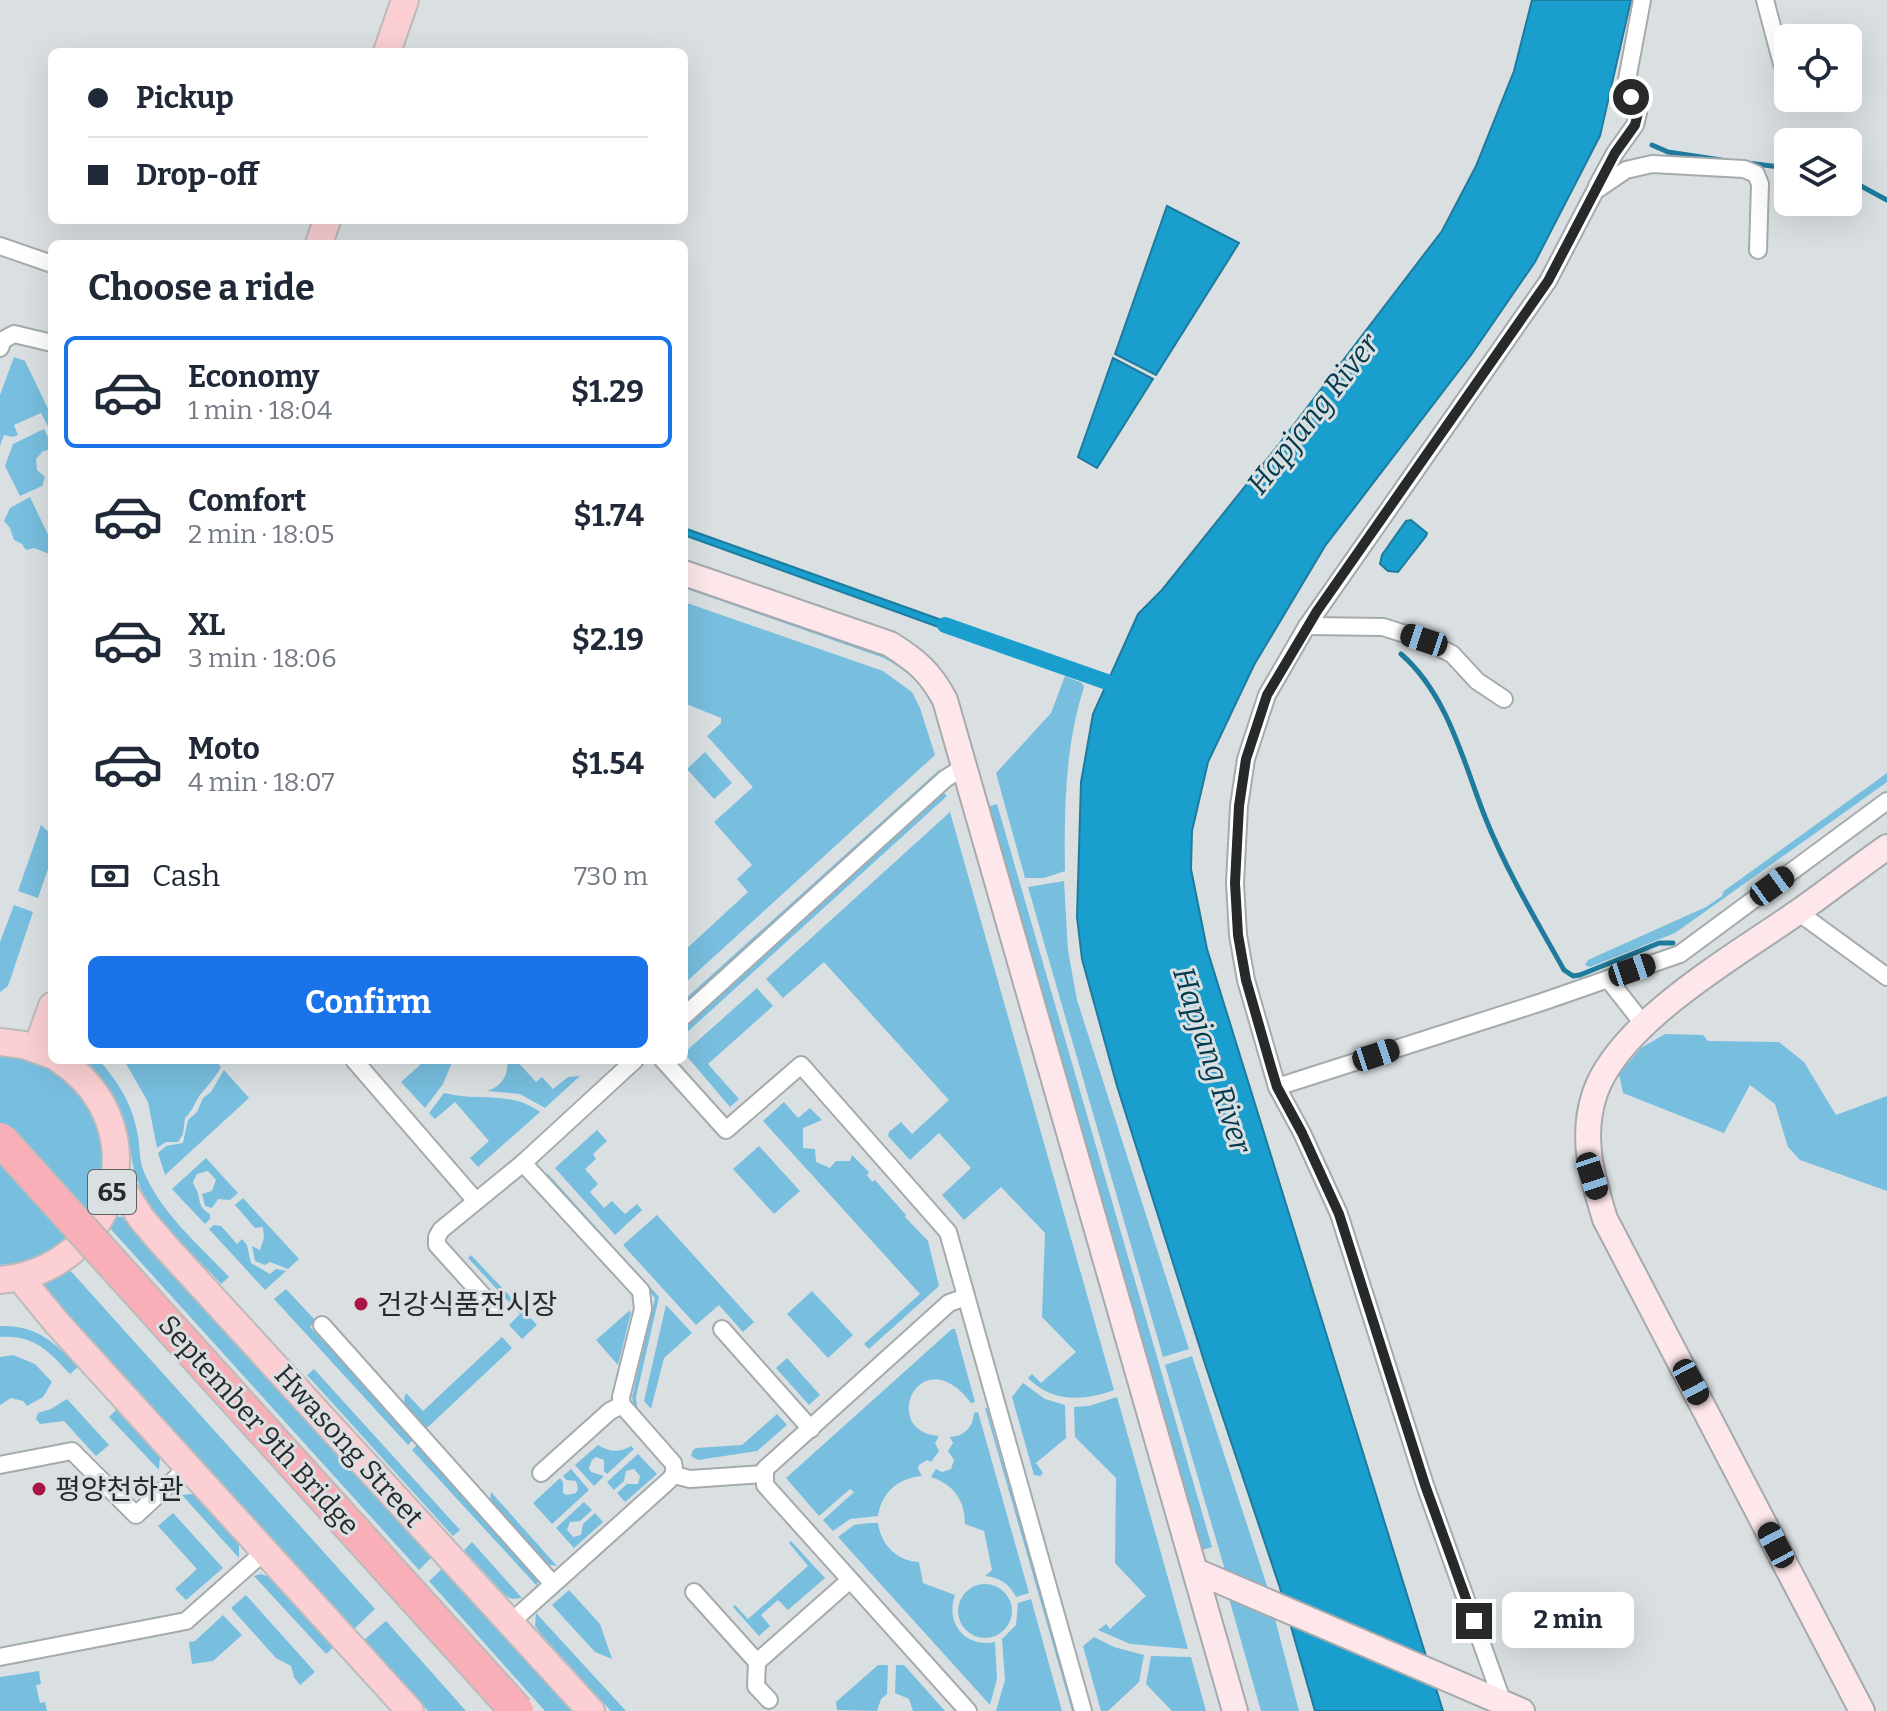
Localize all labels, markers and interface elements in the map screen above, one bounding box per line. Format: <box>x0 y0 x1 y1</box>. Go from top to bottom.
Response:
map controls <box>1774 24 1862 216</box>
button: locate <box>1774 24 1862 112</box>
route start <box>1613 79 1649 115</box>
text: Pickup <box>136 80 234 116</box>
button: layers <box>1774 128 1862 216</box>
text: Drop-off <box>136 157 258 193</box>
text: Choose a ride <box>88 266 315 310</box>
water label: Hapjang River <box>1239 325 1388 501</box>
icon: car <box>92 356 164 428</box>
text: Economy <box>188 359 319 395</box>
text: $1.29 <box>571 374 644 410</box>
text: 1 min · 18:04 <box>188 395 332 426</box>
icon: car <box>92 480 164 552</box>
text: Comfort <box>188 483 306 519</box>
text: $1.74 <box>573 498 644 534</box>
text: 2 min · 18:05 <box>188 519 334 550</box>
icon: car <box>92 604 164 676</box>
text: XL <box>188 607 225 643</box>
car <box>1397 621 1451 659</box>
text: $2.19 <box>572 622 644 658</box>
text: 3 min · 18:06 <box>188 643 337 674</box>
icon: car <box>92 728 164 800</box>
text: Moto <box>188 731 260 767</box>
text: $1.54 <box>571 746 644 782</box>
text: 4 min · 18:07 <box>188 767 335 798</box>
icon: cash <box>88 854 132 898</box>
text: Cash <box>152 858 220 894</box>
text: 730 m <box>574 861 648 892</box>
car <box>1746 862 1798 910</box>
car <box>1605 951 1659 989</box>
button: Confirm <box>88 956 648 1048</box>
water label: Hapjang River <box>1165 963 1260 1159</box>
car <box>1349 1036 1403 1074</box>
car <box>1573 1149 1611 1203</box>
road number: 65 <box>88 1170 136 1214</box>
place label: 건강식품전시장 <box>377 1288 557 1321</box>
marker: 건강식품전시장 <box>352 1295 370 1313</box>
street label: September 9th Bridge <box>152 1308 366 1542</box>
car <box>1669 1355 1713 1409</box>
street label: Hwasong Street <box>268 1358 430 1534</box>
place label: 평양천하관 <box>55 1473 184 1506</box>
marker: 평양천하관 <box>30 1480 48 1498</box>
car <box>1754 1518 1798 1572</box>
callout: 2 min <box>1502 1593 1634 1649</box>
route end <box>1456 1603 1492 1639</box>
text: 2 min <box>1533 1604 1603 1635</box>

